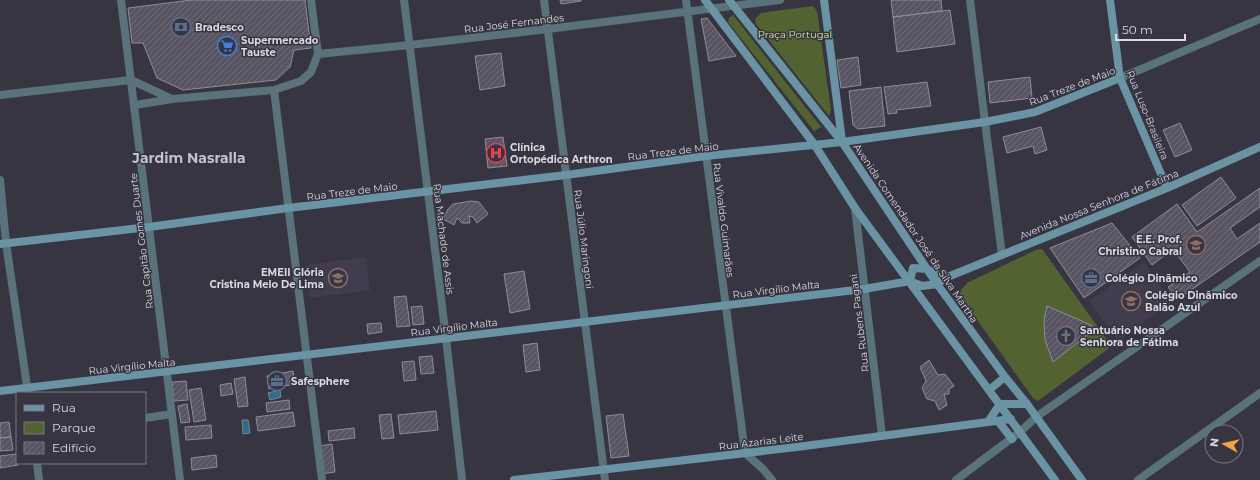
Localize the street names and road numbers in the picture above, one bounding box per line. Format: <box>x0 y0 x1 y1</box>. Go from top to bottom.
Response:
street label: Rua José Fernandes <box>463 11 565 36</box>
street label: Rua Treze de Maio <box>1027 64 1117 109</box>
street label: Rua Luso-Brasileira <box>1124 68 1171 162</box>
street label: Rua Treze de Maio <box>627 139 719 164</box>
street label: Avenida Comendador José da Silva Martha <box>850 141 981 325</box>
street label: Rua Vivaldo Guimarães <box>710 162 737 278</box>
street label: Avenida Nossa Senhora de Fátima <box>1018 167 1181 242</box>
street label: Rua Capitão Gomes Duarte <box>127 172 156 309</box>
street label: Rua Treze de Maio <box>306 179 398 204</box>
street label: Rua Machado de Assis <box>430 183 457 295</box>
street label: Rua Júlio Maringoni <box>571 189 596 289</box>
street label: Rua Rubens Pagani <box>847 273 872 373</box>
street label: Rua Virgílio Malta <box>732 278 820 301</box>
street label: Rua Virgílio Malta <box>410 316 498 339</box>
street label: Rua Virgílio Malta <box>88 355 176 378</box>
street label: Rua Azarias Leite <box>718 430 804 453</box>

